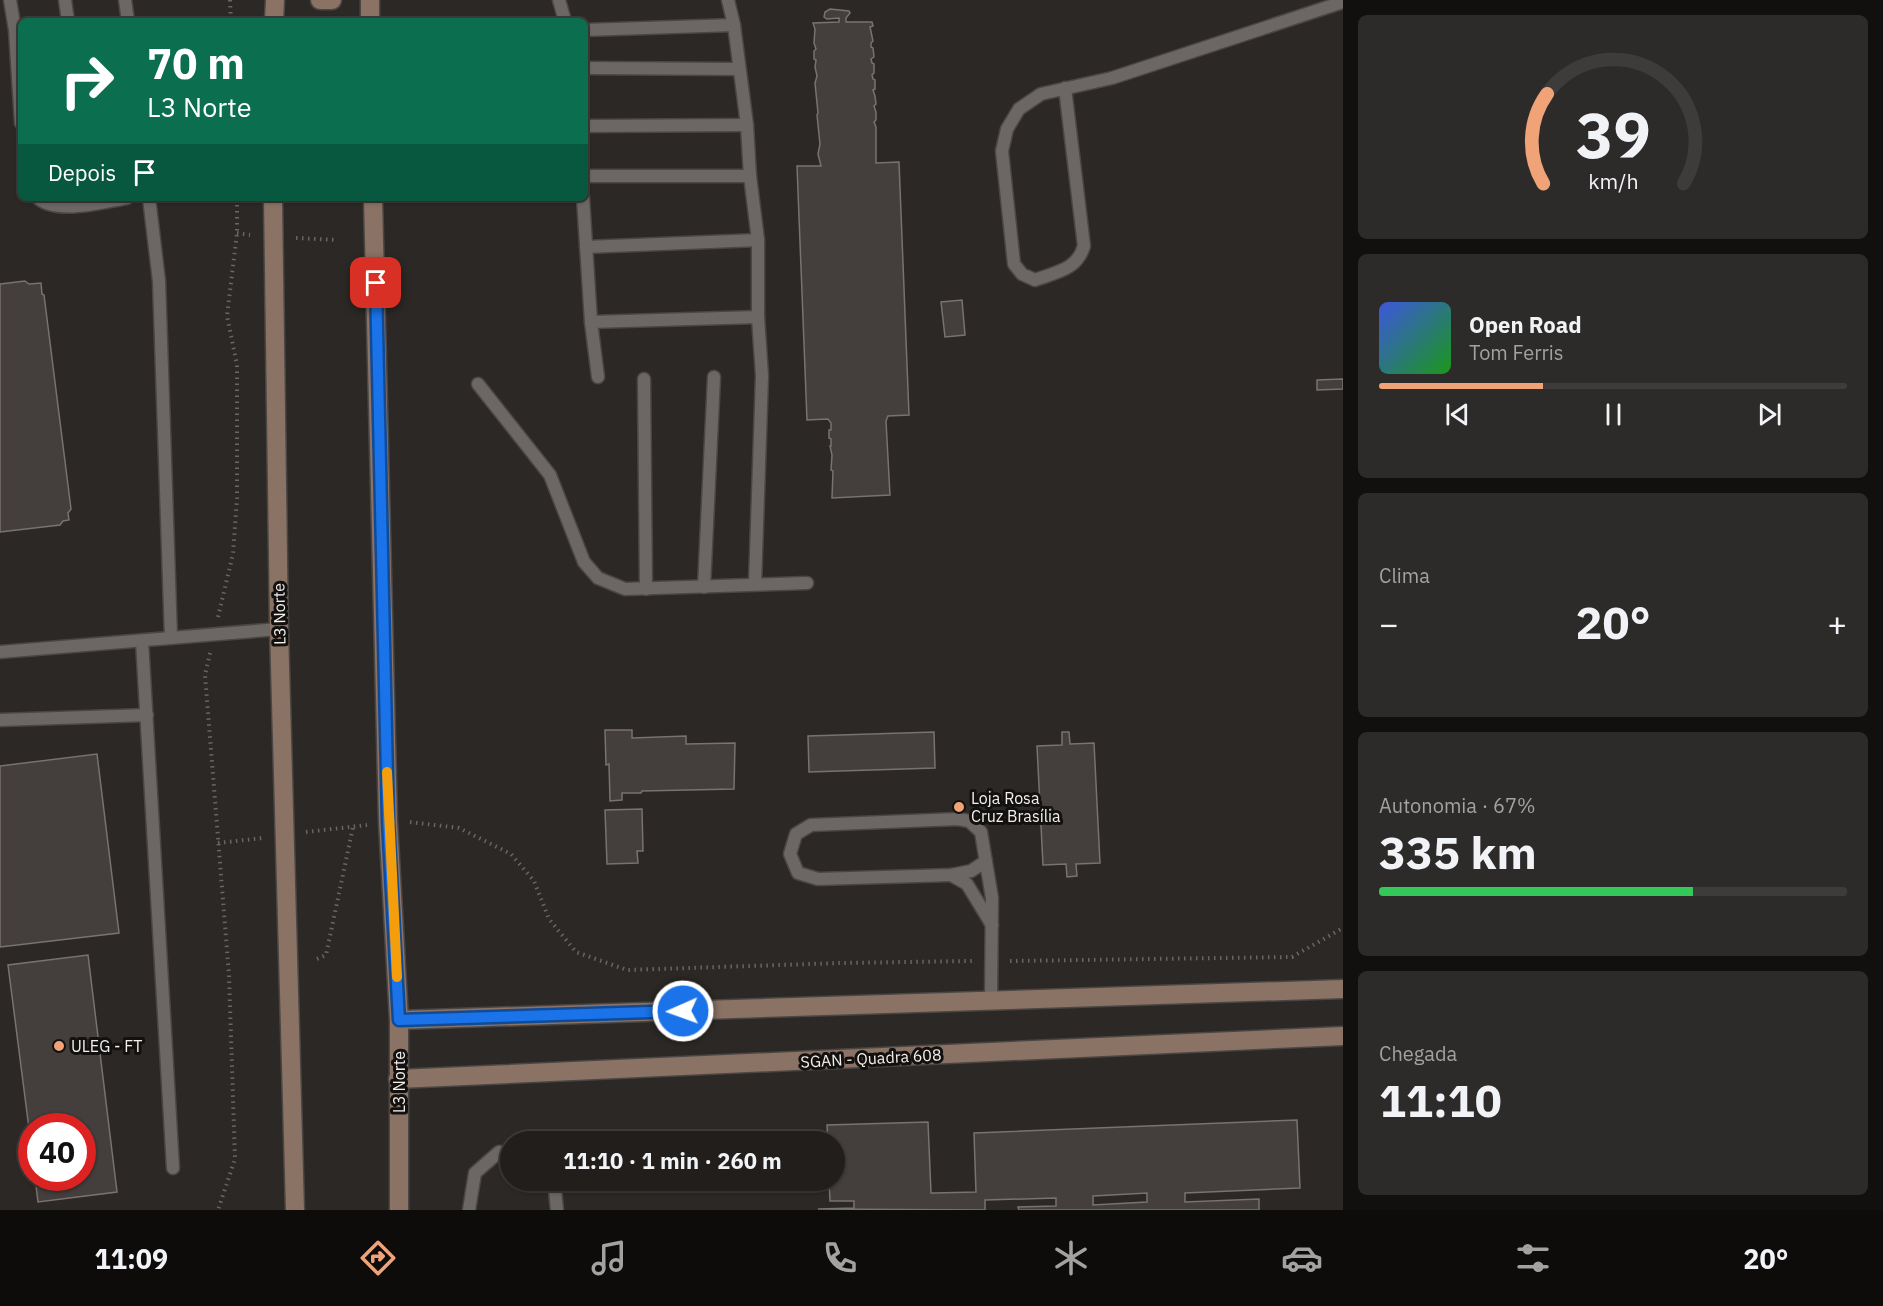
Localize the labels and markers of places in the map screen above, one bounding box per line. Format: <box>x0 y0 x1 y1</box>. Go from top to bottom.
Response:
pin <box>350 257 401 308</box>
place label: Loja Rosa Cruz Brasília <box>971 788 1061 826</box>
marker: Loja Rosa Cruz Brasília <box>952 800 966 814</box>
place label: ULEG - FT <box>71 1036 142 1056</box>
marker: ULEG - FT <box>52 1039 66 1053</box>

